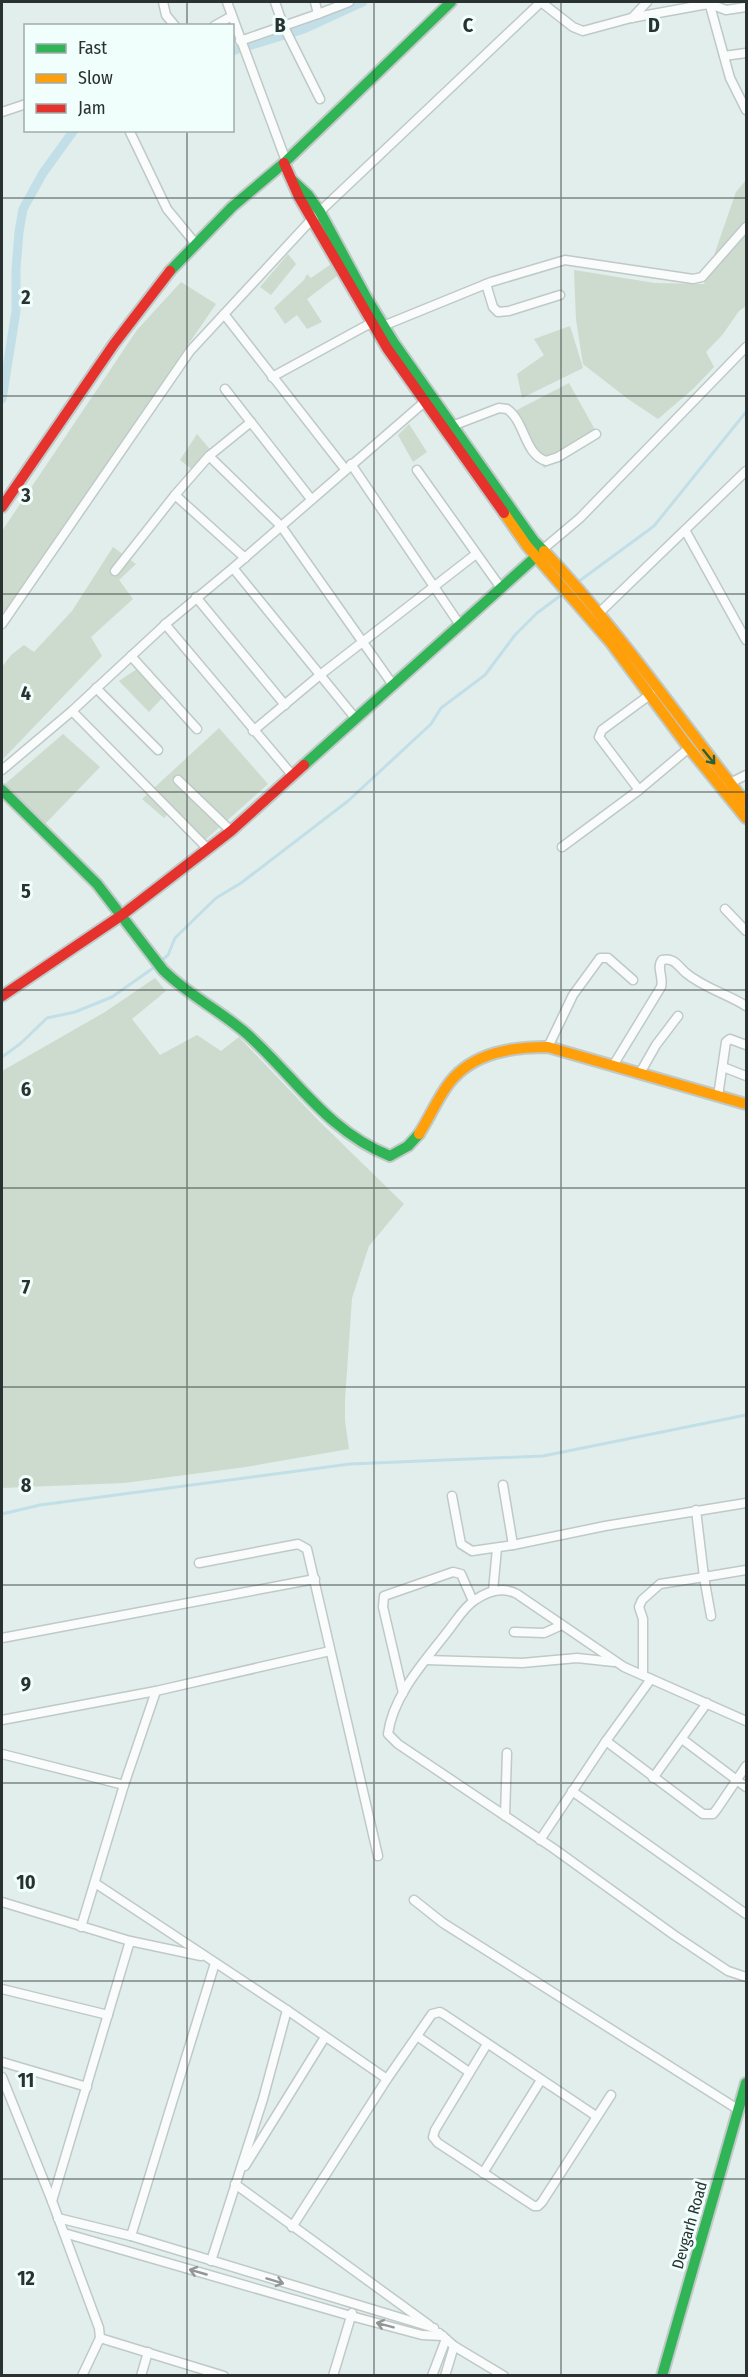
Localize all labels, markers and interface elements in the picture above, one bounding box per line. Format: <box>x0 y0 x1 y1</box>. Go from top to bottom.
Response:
text: B <box>274 13 286 37</box>
text: C <box>463 13 474 37</box>
text: D <box>648 13 660 37</box>
legend <box>24 24 234 132</box>
text: Fast <box>78 37 107 59</box>
text: Slow <box>78 67 113 89</box>
text: Jam <box>78 97 106 119</box>
text: 2 <box>20 285 31 309</box>
text: 3 <box>20 483 31 507</box>
text: 4 <box>21 681 31 705</box>
one-way arrow <box>703 749 716 765</box>
text: 5 <box>21 879 31 903</box>
text: 6 <box>21 1077 31 1101</box>
text: 7 <box>22 1275 31 1299</box>
text: 8 <box>21 1473 32 1497</box>
text: 9 <box>21 1672 31 1696</box>
text: 10 <box>16 1870 36 1894</box>
text: 11 <box>18 2068 34 2092</box>
street label: Devgarh Road <box>668 2179 711 2271</box>
text: 12 <box>17 2266 35 2290</box>
one-way arrow <box>189 2266 208 2277</box>
one-way arrow <box>265 2276 284 2287</box>
one-way arrow <box>376 2319 395 2331</box>

